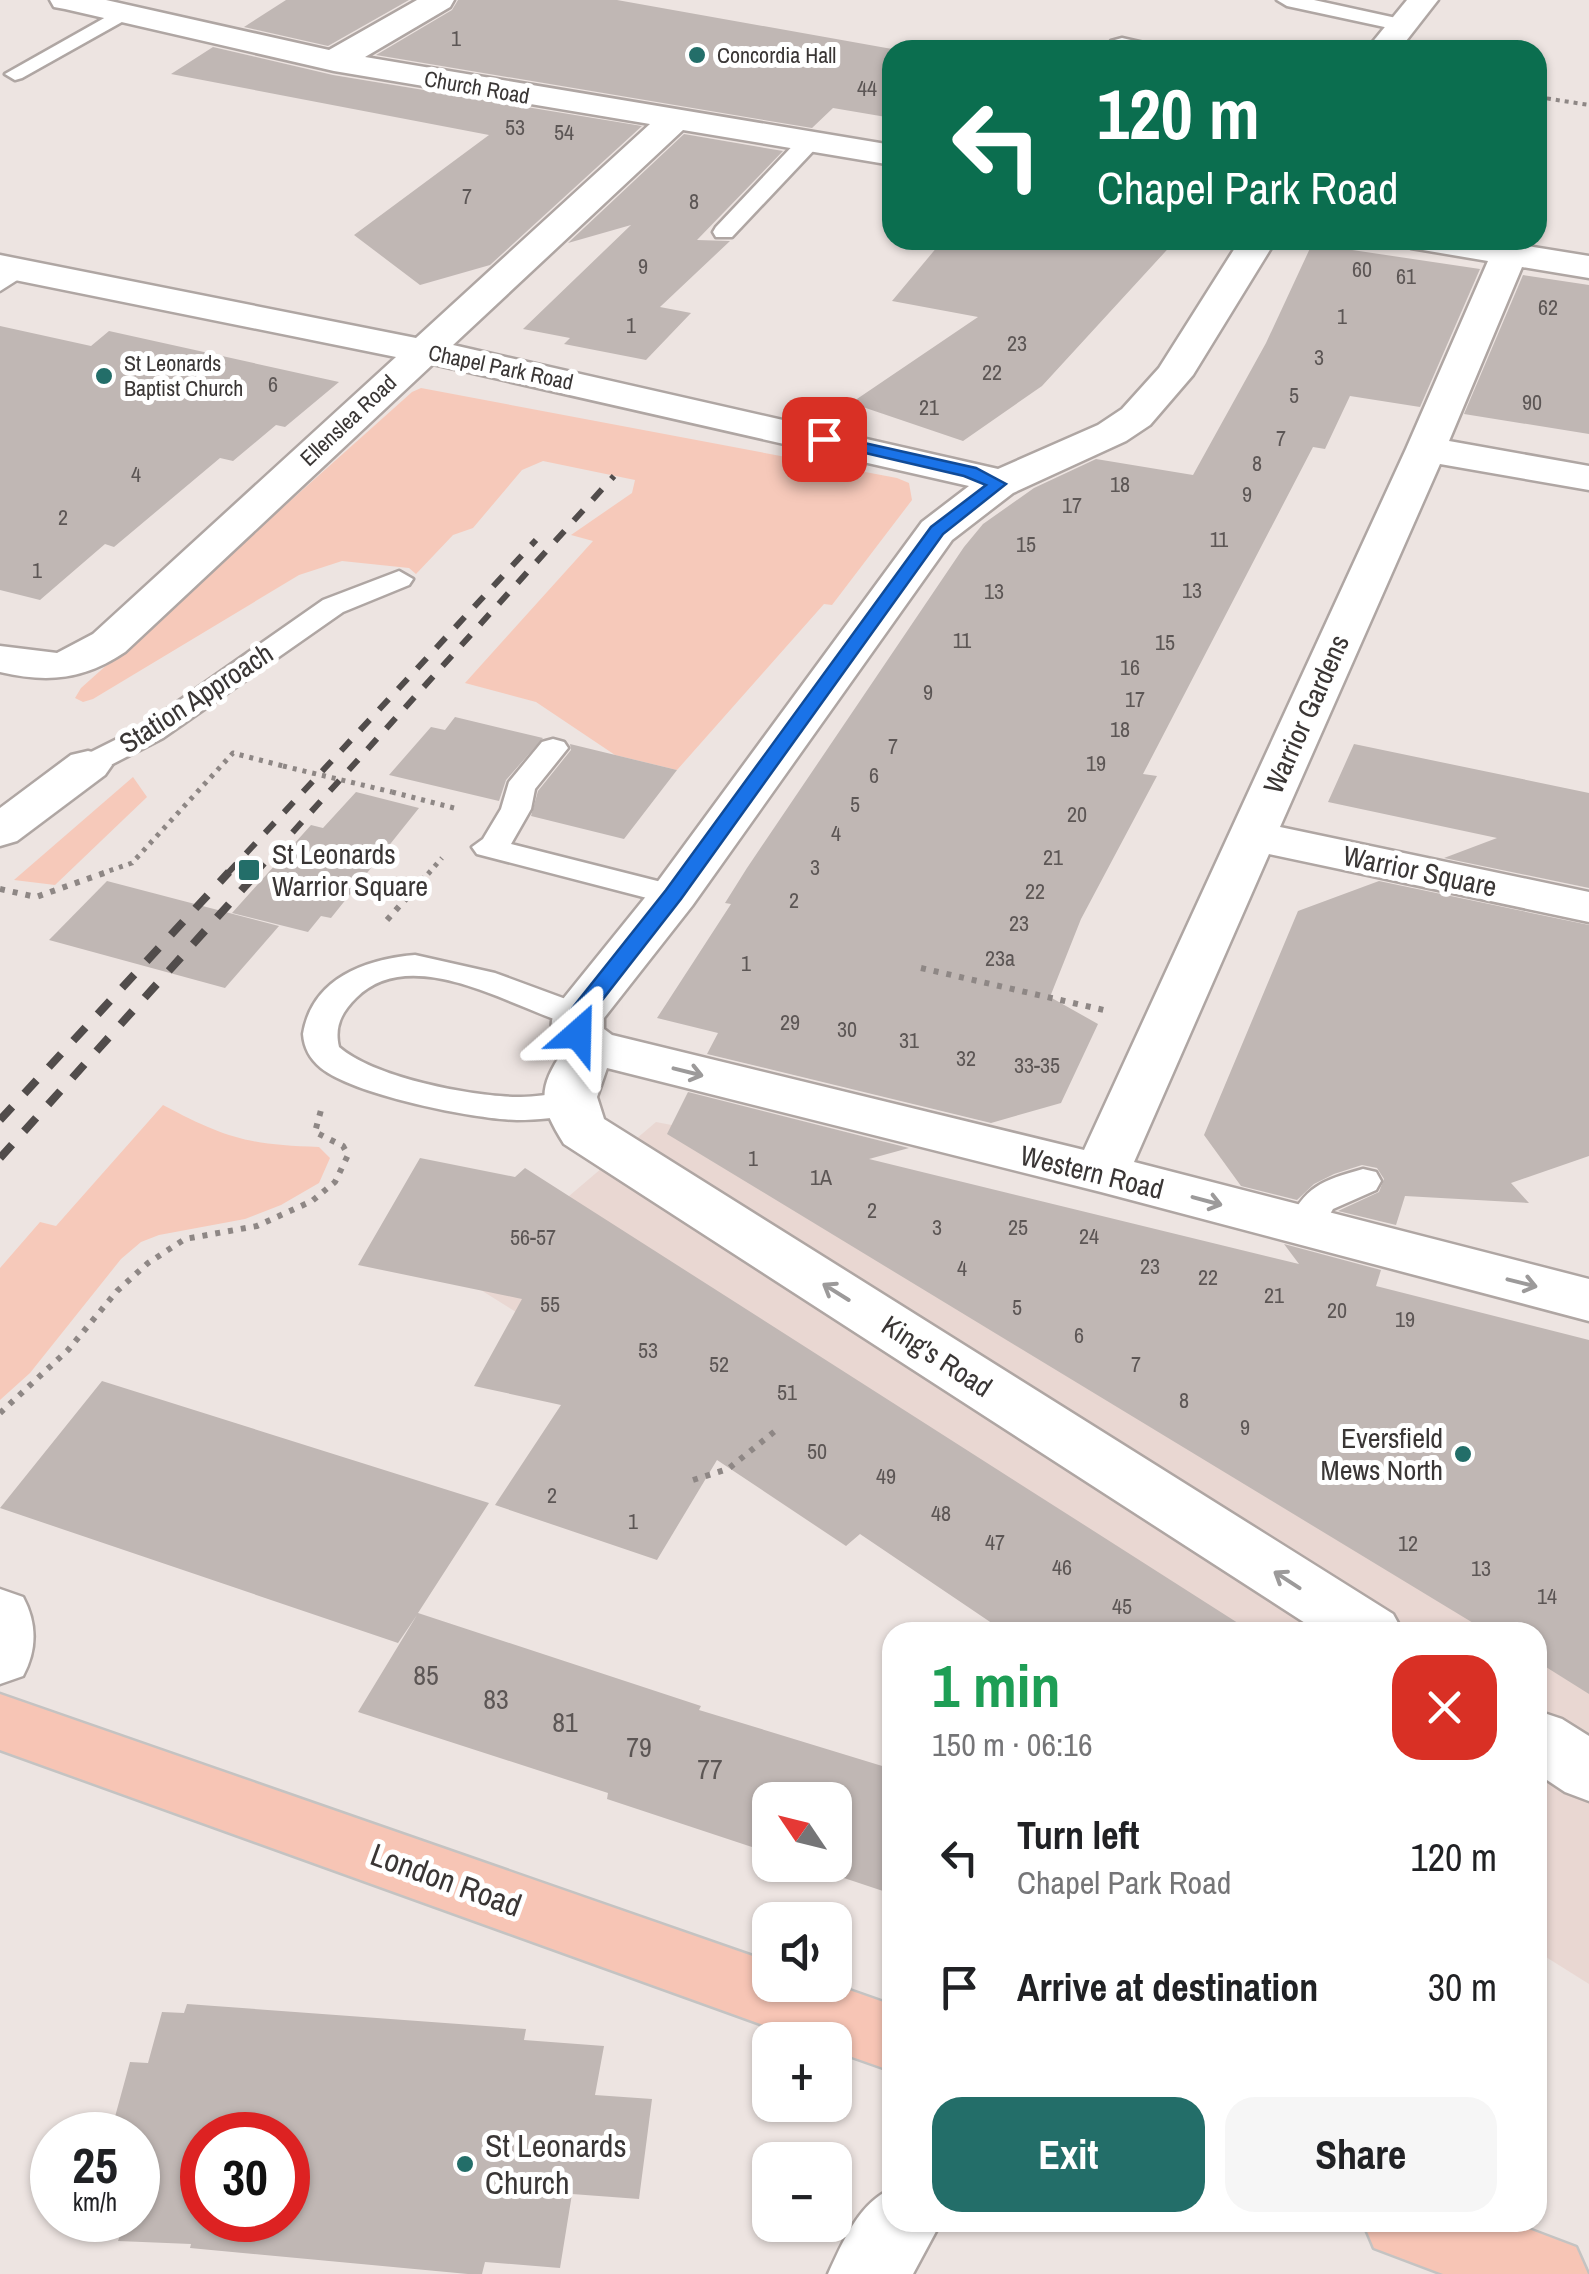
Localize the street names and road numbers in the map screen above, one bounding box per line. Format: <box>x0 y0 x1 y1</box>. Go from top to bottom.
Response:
street label: Church Road <box>422 63 532 111</box>
street label: Chapel Park Road <box>426 337 576 397</box>
street label: Ellenslea Road <box>293 368 403 472</box>
street label: Warrior Gardens <box>1254 629 1358 799</box>
street label: Station Approach <box>112 634 280 762</box>
street label: Warrior Square <box>1340 836 1500 906</box>
street label: Western Road <box>1016 1136 1168 1208</box>
street label: King's Road <box>874 1306 1000 1406</box>
street label: London Road <box>365 1832 528 1927</box>

